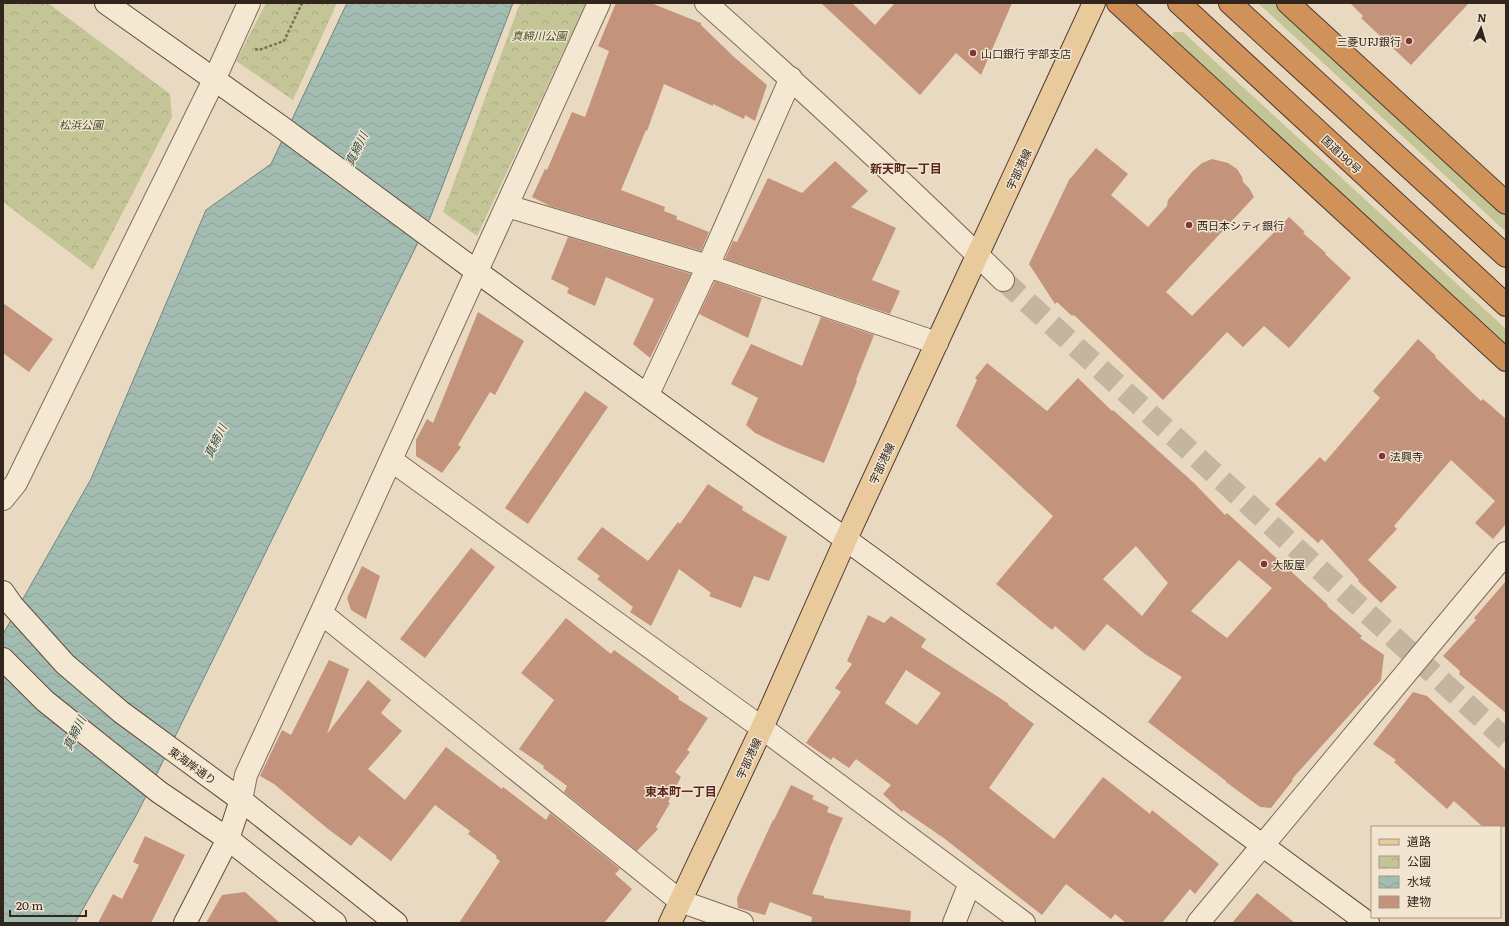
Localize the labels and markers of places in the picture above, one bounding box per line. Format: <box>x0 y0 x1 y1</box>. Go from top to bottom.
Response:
place label: 三菱UFJ銀行 <box>1336 33 1401 49</box>
marker: 三菱UFJ銀行 <box>1404 36 1414 46</box>
place label: 山口銀行 宇部支店 <box>981 45 1071 61</box>
marker: 山口銀行 宇部支店 <box>968 48 978 58</box>
place label: 西日本シティ銀行 <box>1197 217 1284 233</box>
marker: 西日本シティ銀行 <box>1184 220 1194 230</box>
place label: 法興寺 <box>1390 448 1423 464</box>
marker: 法興寺 <box>1377 451 1387 461</box>
place label: 大阪屋 <box>1272 556 1305 572</box>
marker: 大阪屋 <box>1259 559 1269 569</box>

